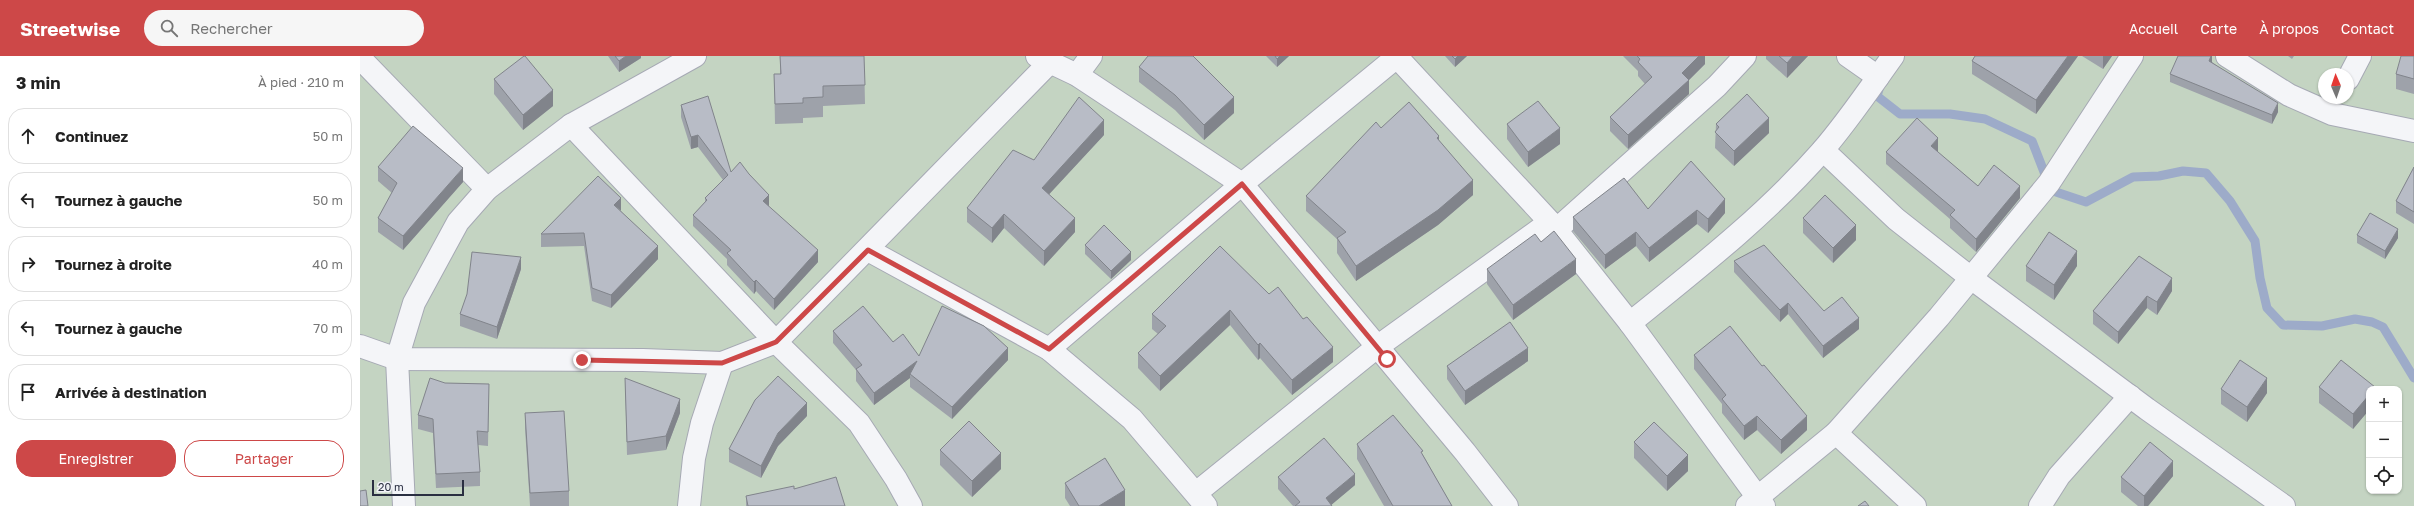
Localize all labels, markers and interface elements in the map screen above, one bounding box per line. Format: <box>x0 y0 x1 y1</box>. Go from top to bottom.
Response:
search box <box>144 10 424 46</box>
text: Streetwise <box>20 17 120 40</box>
icon: search <box>158 17 180 39</box>
text: Rechercher <box>190 19 273 37</box>
text: Accueil <box>2129 20 2178 37</box>
text: Carte <box>2200 20 2237 37</box>
text: À propos <box>2259 20 2319 37</box>
text: Contact <box>2341 20 2394 37</box>
north arrow <box>2318 68 2354 104</box>
text: 3 min <box>16 72 60 93</box>
text: À pied · 210 m <box>258 74 344 90</box>
icon: ahead <box>17 125 39 147</box>
text: Continuez <box>55 127 128 145</box>
text: 50 m <box>313 128 343 144</box>
icon: left <box>17 189 39 211</box>
text: Tournez à gauche <box>55 191 182 209</box>
text: 50 m <box>313 192 343 208</box>
icon: right <box>17 253 39 275</box>
text: Tournez à droite <box>55 255 172 273</box>
text: 40 m <box>312 256 343 272</box>
icon: left <box>17 317 39 339</box>
text: Tournez à gauche <box>55 319 182 337</box>
text: 70 m <box>313 320 343 336</box>
route start <box>1378 350 1396 368</box>
route end <box>573 351 591 369</box>
icon: arrive <box>17 381 39 403</box>
text: Arrivée à destination <box>55 383 207 401</box>
map controls <box>2366 386 2402 494</box>
button: + <box>2366 386 2402 422</box>
button: − <box>2366 422 2402 458</box>
button: Enregistrer <box>16 440 176 477</box>
button: Partager <box>184 440 344 477</box>
button: locate <box>2366 458 2402 494</box>
scale bar <box>372 478 464 497</box>
text: 20 m <box>378 480 404 493</box>

